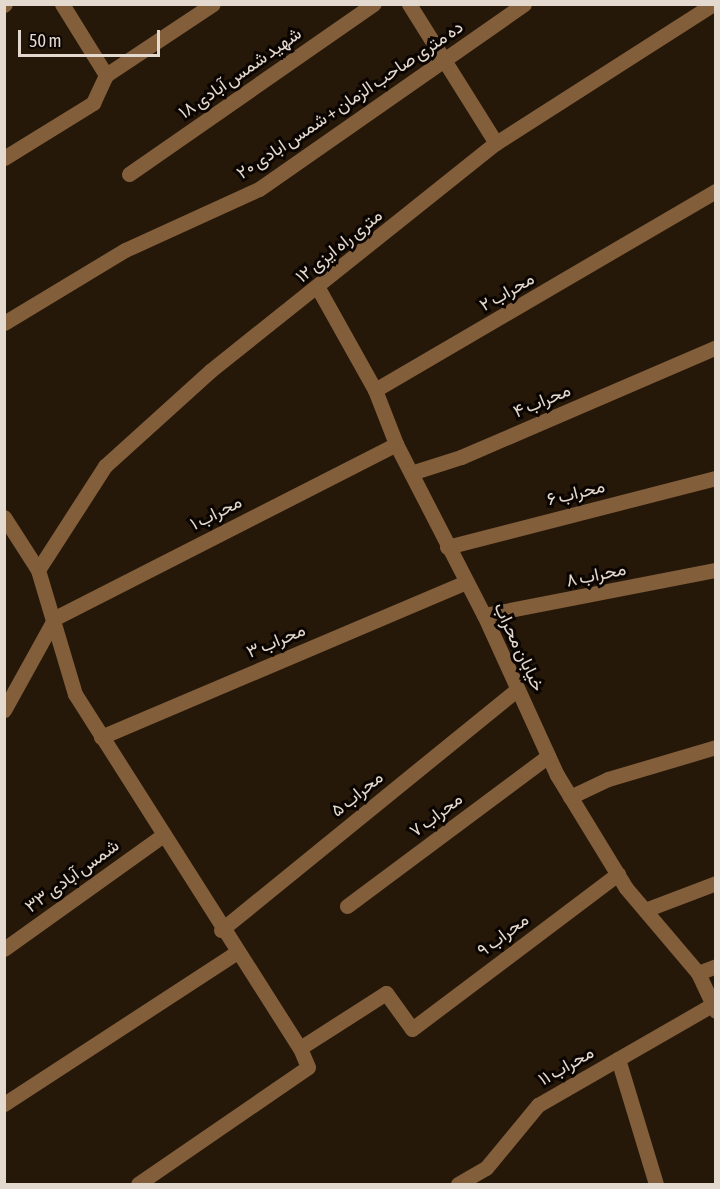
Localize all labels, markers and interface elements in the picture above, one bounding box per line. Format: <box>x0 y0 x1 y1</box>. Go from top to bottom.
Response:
street label: ده متری صاحب الزمان + شمس ابادی ۲۰ <box>233 16 467 184</box>
scale bar <box>21 18 164 56</box>
street label: شهید شمس آبادی ۱۸ <box>175 23 305 123</box>
text: 50 m <box>29 30 61 51</box>
street label: ۱۲ متری راه ایزی <box>291 204 387 288</box>
street label: محراب ۲ <box>476 268 538 316</box>
street label: محراب ۴ <box>510 379 574 423</box>
street label: محراب ۶ <box>545 475 607 511</box>
street label: محراب ۱ <box>187 491 245 535</box>
street label: محراب ۸ <box>564 558 628 592</box>
street label: خیابان محراب <box>489 599 549 695</box>
street label: محراب ۳ <box>243 619 309 663</box>
street label: محراب ۵ <box>327 767 387 821</box>
street label: محراب ۷ <box>405 788 467 842</box>
street label: شمس آبادی ۳۳ <box>21 835 123 917</box>
street label: محراب ۹ <box>473 909 533 961</box>
street label: محراب ۱۱ <box>534 1042 598 1090</box>

